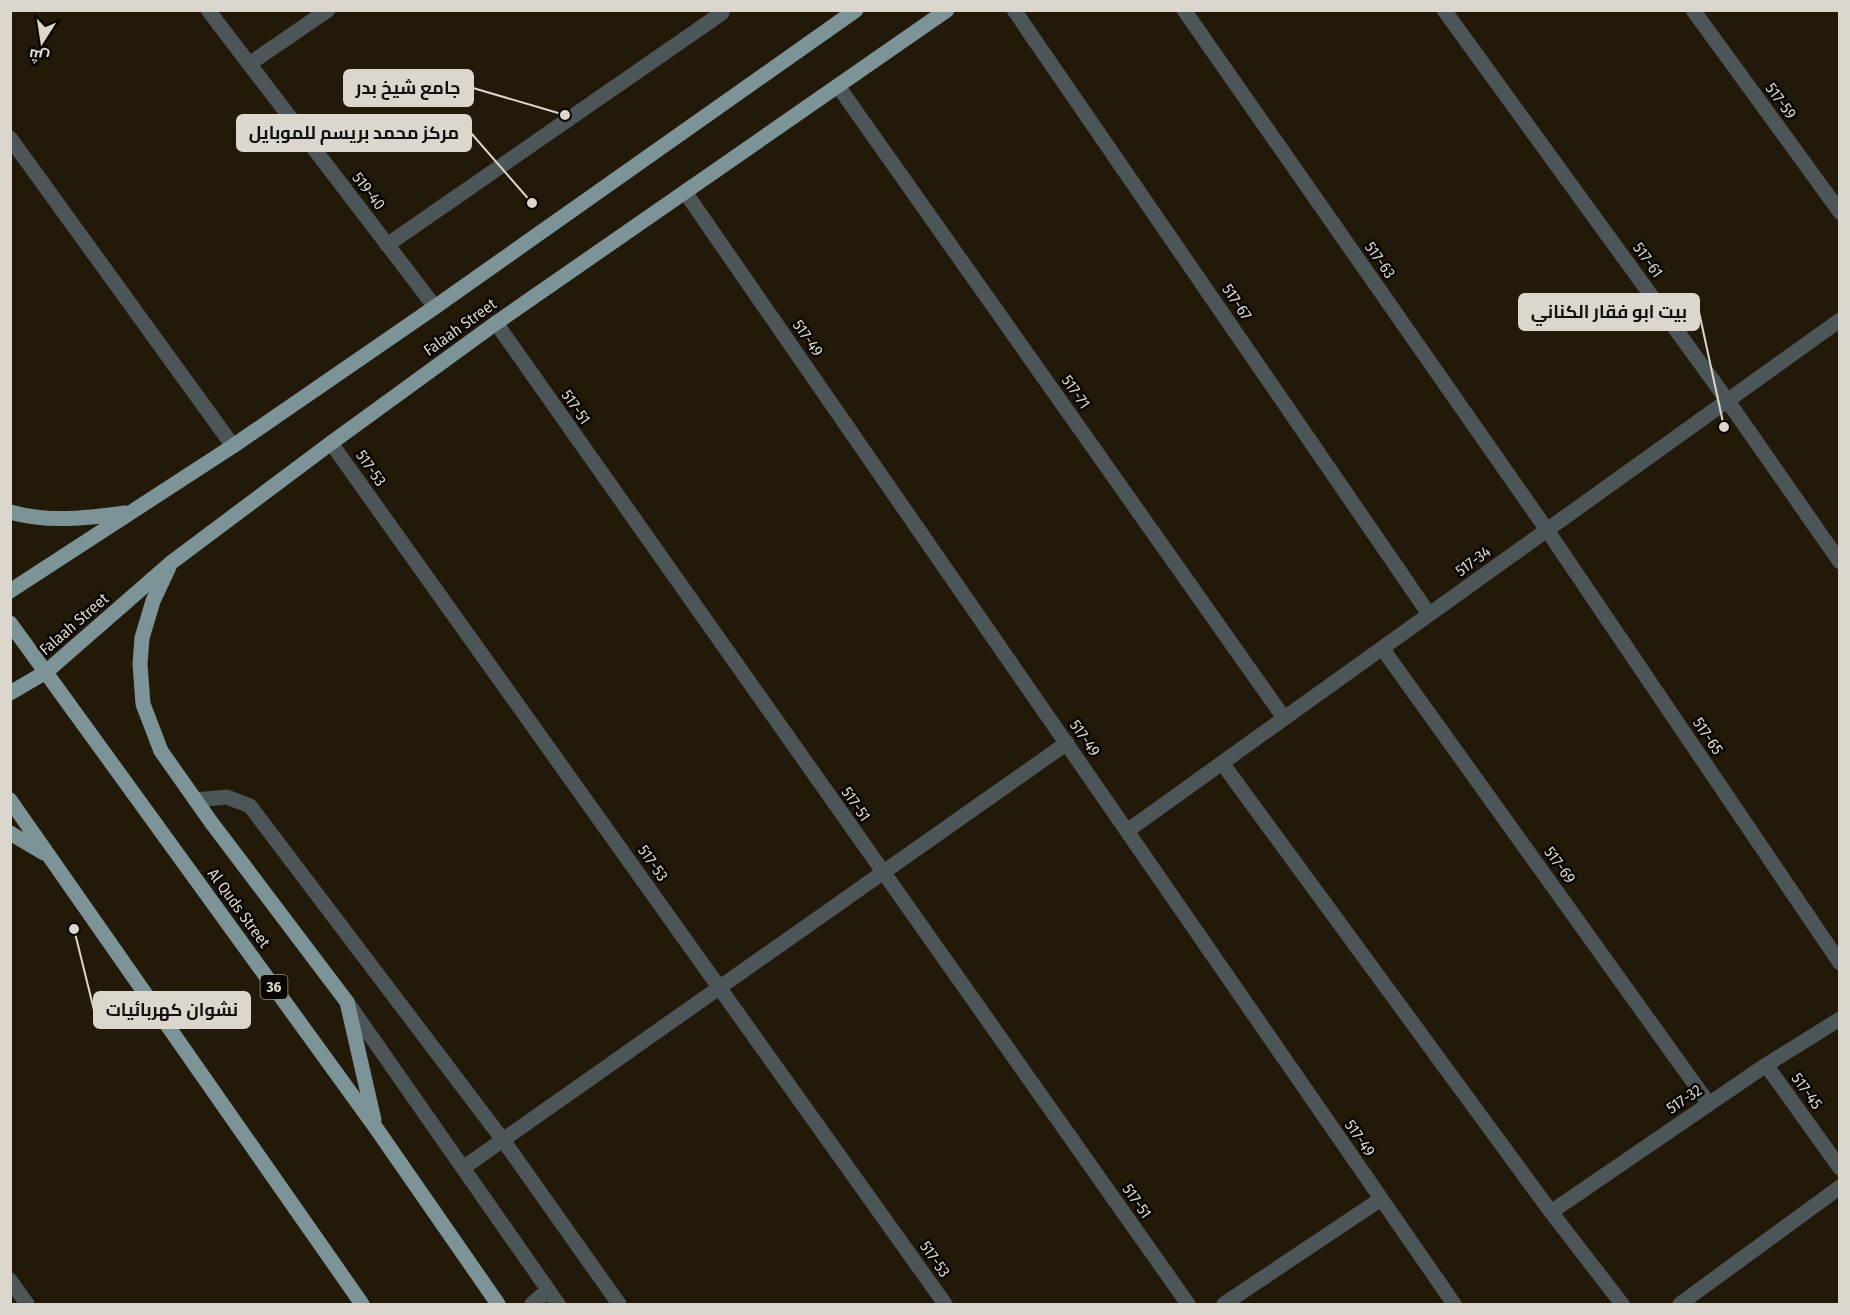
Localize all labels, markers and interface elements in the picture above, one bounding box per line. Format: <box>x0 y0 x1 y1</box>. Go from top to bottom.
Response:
north arrow <box>12 12 72 72</box>
text: ش <box>27 45 51 68</box>
callout: جامع شيخ بدر <box>344 70 473 106</box>
text: جامع شيخ بدر <box>355 77 460 100</box>
street label: 517-59 <box>1762 79 1801 123</box>
callout: مركز محمد بريسم للموبايل <box>237 115 471 151</box>
text: مركز محمد بريسم للموبايل <box>249 122 459 145</box>
street label: 519-40 <box>348 168 390 214</box>
street label: 517-63 <box>1361 238 1399 282</box>
street label: 517-61 <box>1629 239 1667 281</box>
street label: 517-67 <box>1218 280 1256 324</box>
street label: Falaah Street <box>420 294 501 360</box>
callout: بيت ابو فقار الكناني <box>1519 294 1699 330</box>
text: بيت ابو فقار الكناني <box>1531 301 1687 327</box>
street label: 517-49 <box>789 316 827 360</box>
street label: 517-71 <box>1058 371 1094 413</box>
street label: 517-51 <box>557 386 595 428</box>
street label: 517-53 <box>352 446 390 490</box>
street label: 517-34 <box>1452 542 1495 580</box>
street label: Falaah Street <box>36 588 113 659</box>
street label: 517-65 <box>1689 714 1727 758</box>
street label: 517-49 <box>1066 716 1104 760</box>
street label: 517-51 <box>837 783 875 825</box>
street label: 517-53 <box>634 841 672 885</box>
street label: 517-69 <box>1540 843 1580 887</box>
street label: Al Quds Street <box>204 865 275 952</box>
road number: 36 <box>260 975 288 999</box>
callout: نشوان كهربائيات <box>94 992 250 1028</box>
text: نشوان كهربائيات <box>106 999 238 1021</box>
street label: 517-45 <box>1788 1069 1826 1113</box>
street label: 517-32 <box>1663 1080 1705 1118</box>
street label: 517-49 <box>1341 1116 1379 1160</box>
street label: 517-51 <box>1118 1180 1156 1222</box>
street label: 517-53 <box>916 1237 954 1281</box>

